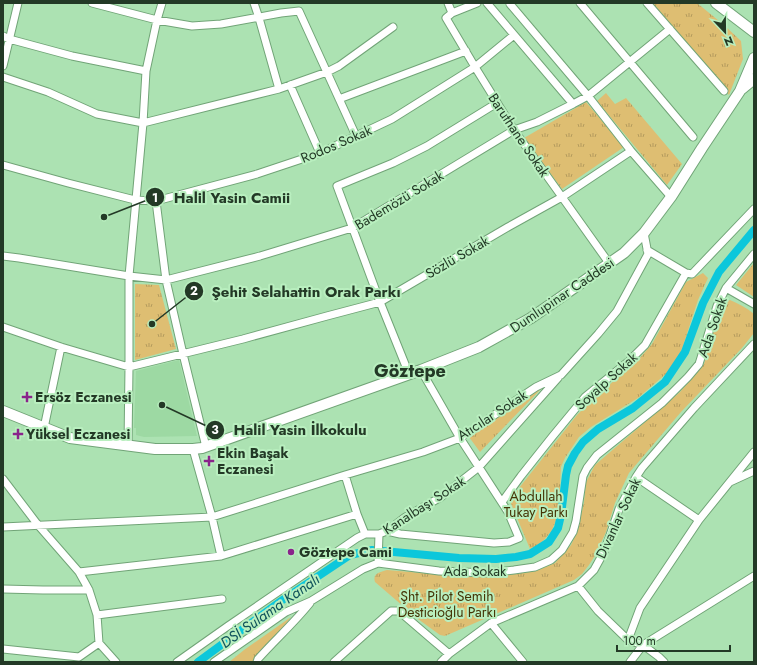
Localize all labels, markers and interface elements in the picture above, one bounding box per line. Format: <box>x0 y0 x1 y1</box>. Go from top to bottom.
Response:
north arrow <box>705 12 745 52</box>
text: N <box>722 32 736 50</box>
street label: Baruthane Sokak <box>484 89 555 182</box>
street label: Rodos Sokak <box>297 120 375 168</box>
street label: Bademözü Sokak <box>351 165 448 234</box>
callout: Halil Yasin Camii <box>145 184 298 211</box>
text: Halil Yasin Camii <box>174 187 290 209</box>
text: 1 <box>152 189 158 207</box>
street label: Sözlü Sokak <box>421 230 493 283</box>
street label: Dumlupinar Caddesi <box>506 253 618 337</box>
callout: Şehit Selahattin Orak Parkı <box>184 278 409 305</box>
text: Şehit Selahattin Orak Parkı <box>211 281 401 303</box>
text: 2 <box>190 282 198 300</box>
street label: Ada Sokak <box>692 293 732 360</box>
street label: Soyalp Sokak <box>570 347 642 414</box>
district label: Göztepe <box>374 358 446 384</box>
street label: Atıcılar Sokak <box>453 384 532 445</box>
place label: Ersöz Eczanesi <box>35 387 132 407</box>
marker: Ersöz Eczanesi <box>22 392 32 402</box>
callout: Halil Yasin İlkokulu <box>205 416 375 443</box>
text: Halil Yasin İlkokulu <box>233 419 367 441</box>
text: 3 <box>211 421 219 439</box>
place label: Yüksel Eczanesi <box>25 424 130 444</box>
marker: Yüksel Eczanesi <box>13 429 23 439</box>
place label: Ekin Başak Eczanesi <box>217 443 288 479</box>
marker: Ekin Başak Eczanesi <box>204 456 214 466</box>
street label: Kanalbaşı Sokak <box>379 470 470 539</box>
street label: Divanlar Sokak <box>591 474 646 562</box>
park label: Abdullah Tukay Parkı <box>504 486 568 522</box>
place label: Göztepe Cami <box>299 542 392 562</box>
marker: Göztepe Cami <box>286 547 296 557</box>
street label: Ada Sokak <box>444 561 507 581</box>
water label: DSİ Sulama Kanalı <box>216 568 324 654</box>
park label: Şht. Pilot Semih Desticioğlu Parkı <box>398 586 496 622</box>
scale bar <box>617 627 730 653</box>
text: 100 m <box>623 632 656 650</box>

